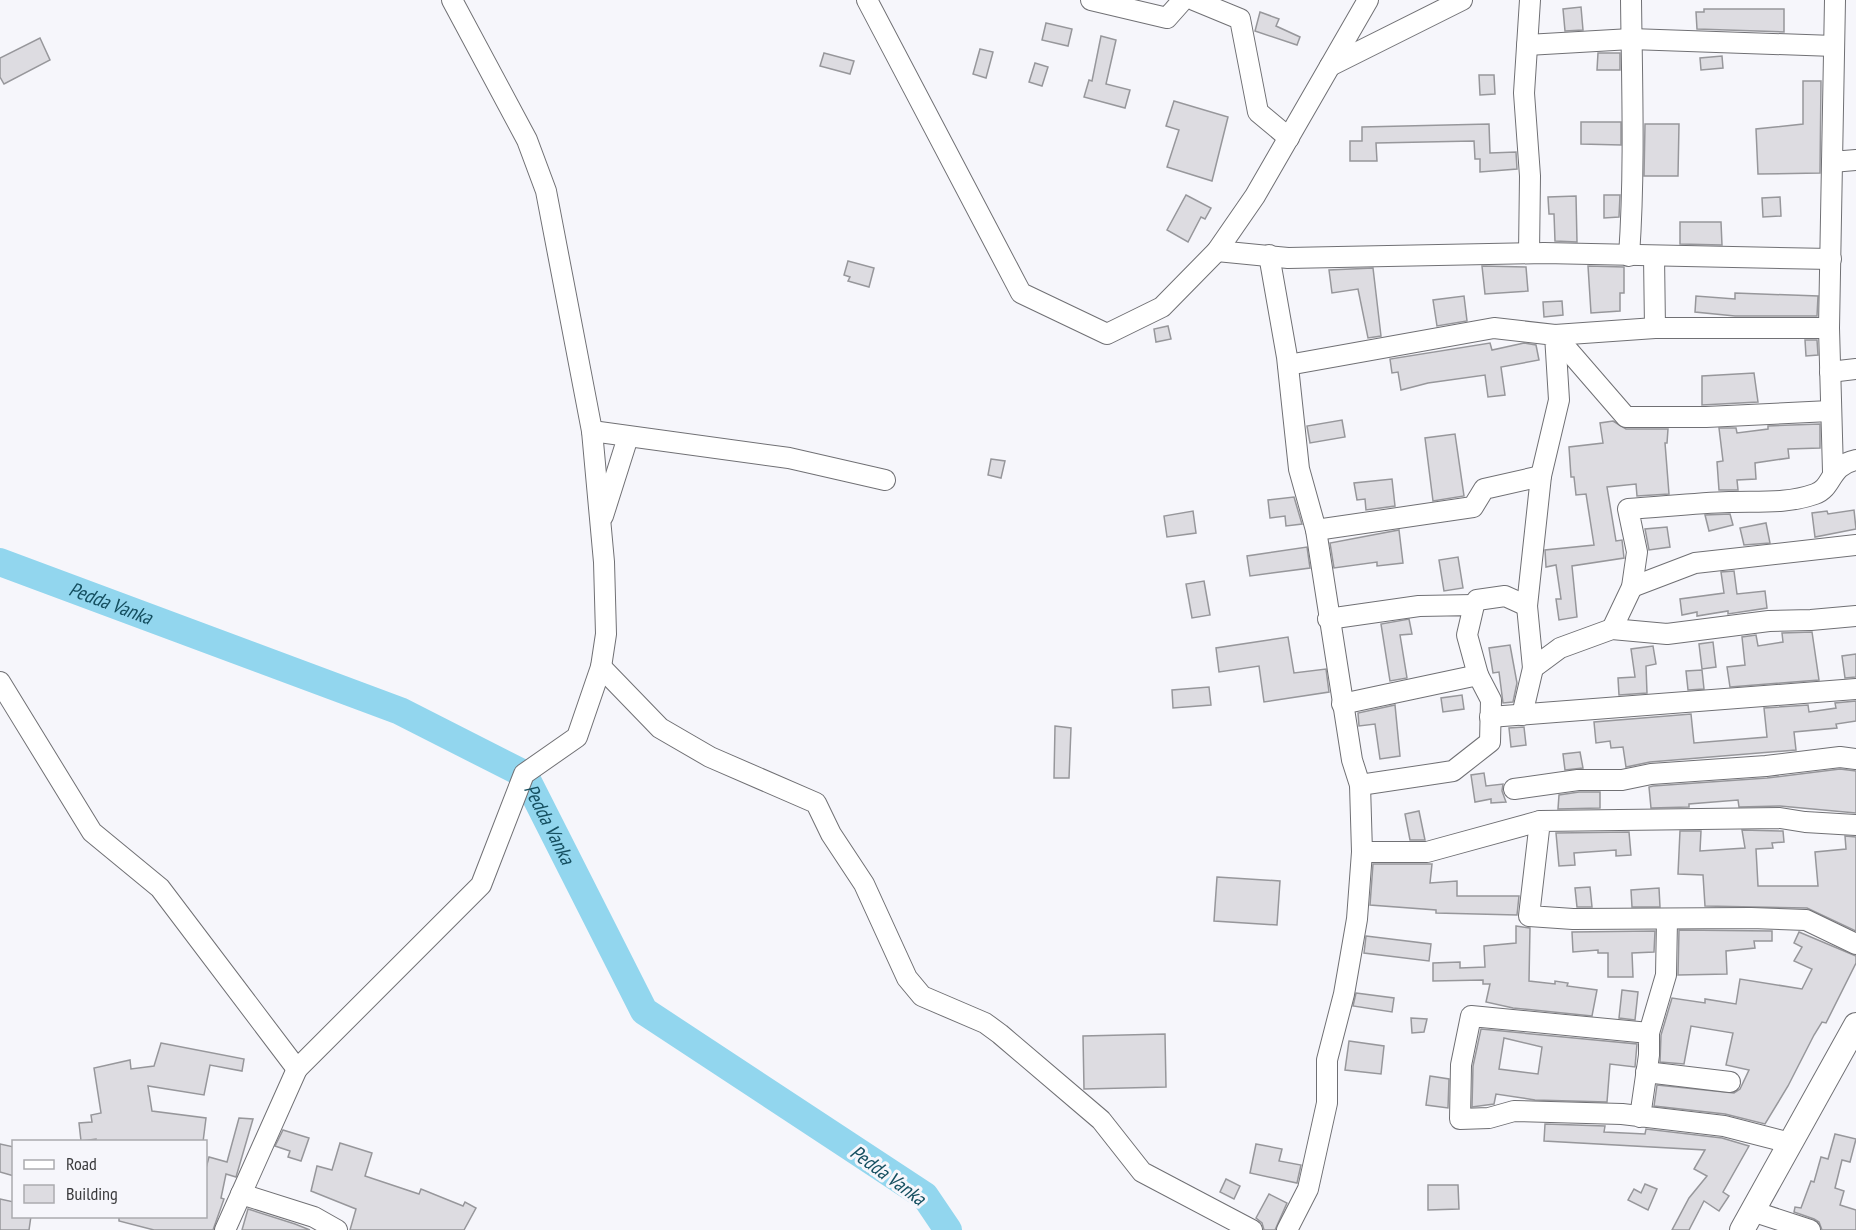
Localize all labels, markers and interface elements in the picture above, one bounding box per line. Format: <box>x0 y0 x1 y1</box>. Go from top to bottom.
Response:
water label: Pedda Vanka <box>65 576 157 631</box>
water label: Pedda Vanka <box>518 779 581 870</box>
water label: Pedda Vanka <box>845 1139 932 1212</box>
legend <box>12 1140 207 1218</box>
text: Road <box>66 1152 97 1175</box>
text: Building <box>66 1182 118 1205</box>

